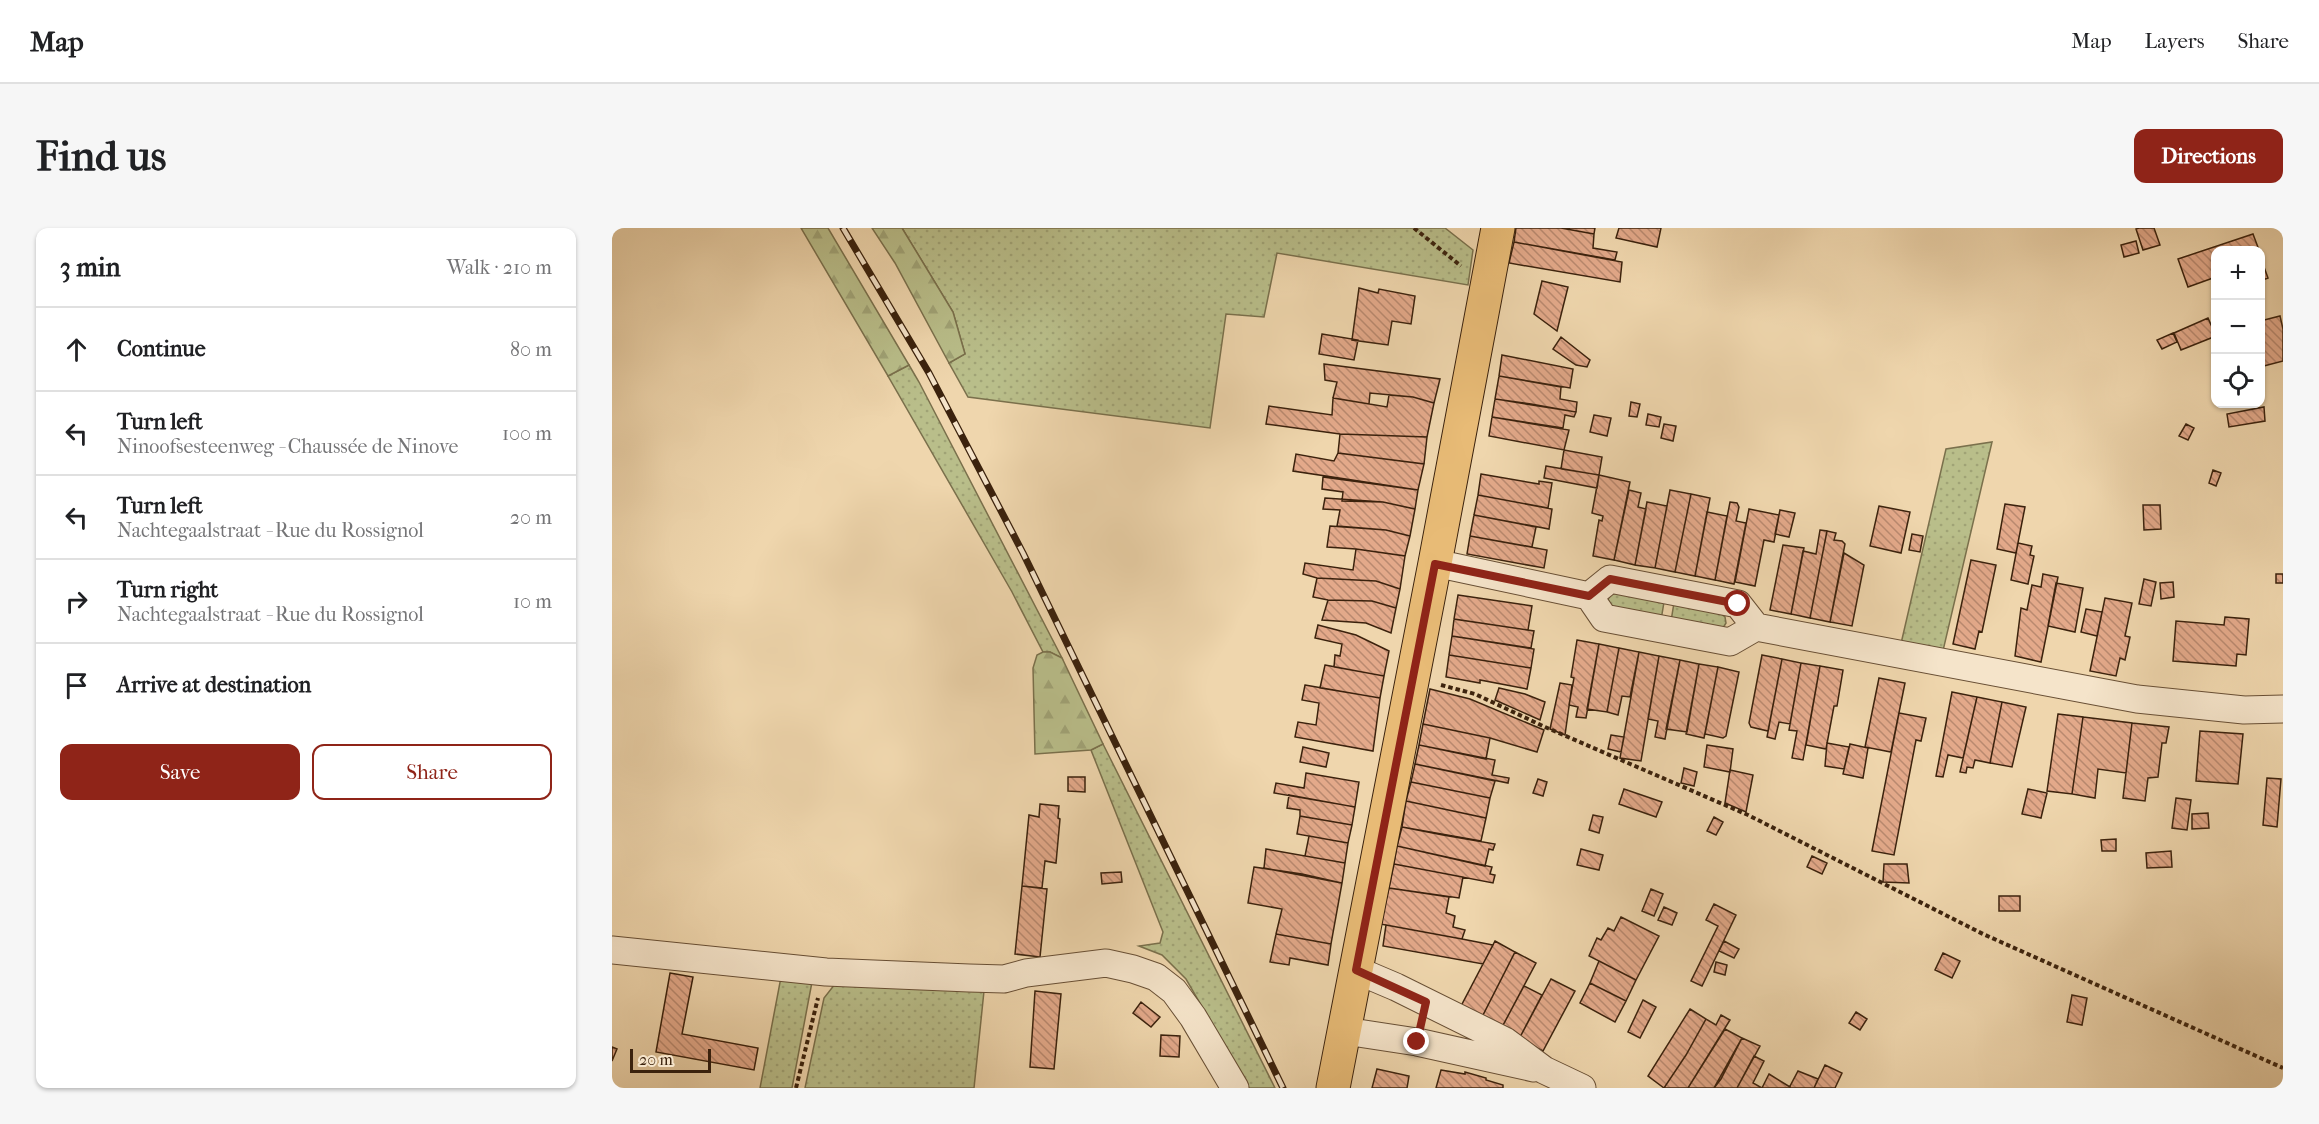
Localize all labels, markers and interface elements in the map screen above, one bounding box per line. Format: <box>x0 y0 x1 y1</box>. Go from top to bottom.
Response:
text: Map <box>30 25 84 58</box>
text: Map <box>2071 29 2112 53</box>
text: Layers <box>2145 29 2204 53</box>
text: Share <box>2237 29 2289 53</box>
button: Directions <box>2134 129 2283 183</box>
text: Find us <box>36 132 166 181</box>
map controls <box>2211 246 2265 408</box>
button: + <box>2211 246 2265 300</box>
text: 3 min <box>60 252 121 283</box>
text: Walk · 210 m <box>447 256 552 279</box>
button: − <box>2211 300 2265 354</box>
icon: ahead <box>60 333 93 366</box>
text: Continue <box>117 336 206 362</box>
text: 80 m <box>510 338 552 361</box>
button: locate <box>2211 354 2265 408</box>
text: Turn left <box>117 409 203 435</box>
icon: left <box>60 417 93 450</box>
text: 100 m <box>502 422 552 445</box>
text: Ninoofsesteenweg - Chaussée de Ninove <box>117 435 458 458</box>
text: Turn left <box>117 493 203 519</box>
icon: left <box>60 501 93 534</box>
text: 20 m <box>510 506 552 529</box>
text: Nachtegaalstraat - Rue du Rossignol <box>117 519 424 542</box>
text: Turn right <box>117 577 218 603</box>
icon: right <box>60 585 93 618</box>
text: 10 m <box>513 590 552 613</box>
route start <box>1724 590 1750 616</box>
text: Nachtegaalstraat - Rue du Rossignol <box>117 603 424 626</box>
icon: arrive <box>60 669 93 702</box>
text: Arrive at destination <box>117 672 311 698</box>
button: Save <box>60 744 300 800</box>
button: Share <box>312 744 552 800</box>
route end <box>1403 1028 1429 1054</box>
scale bar <box>630 1046 711 1074</box>
text: 20 m <box>639 1050 673 1069</box>

